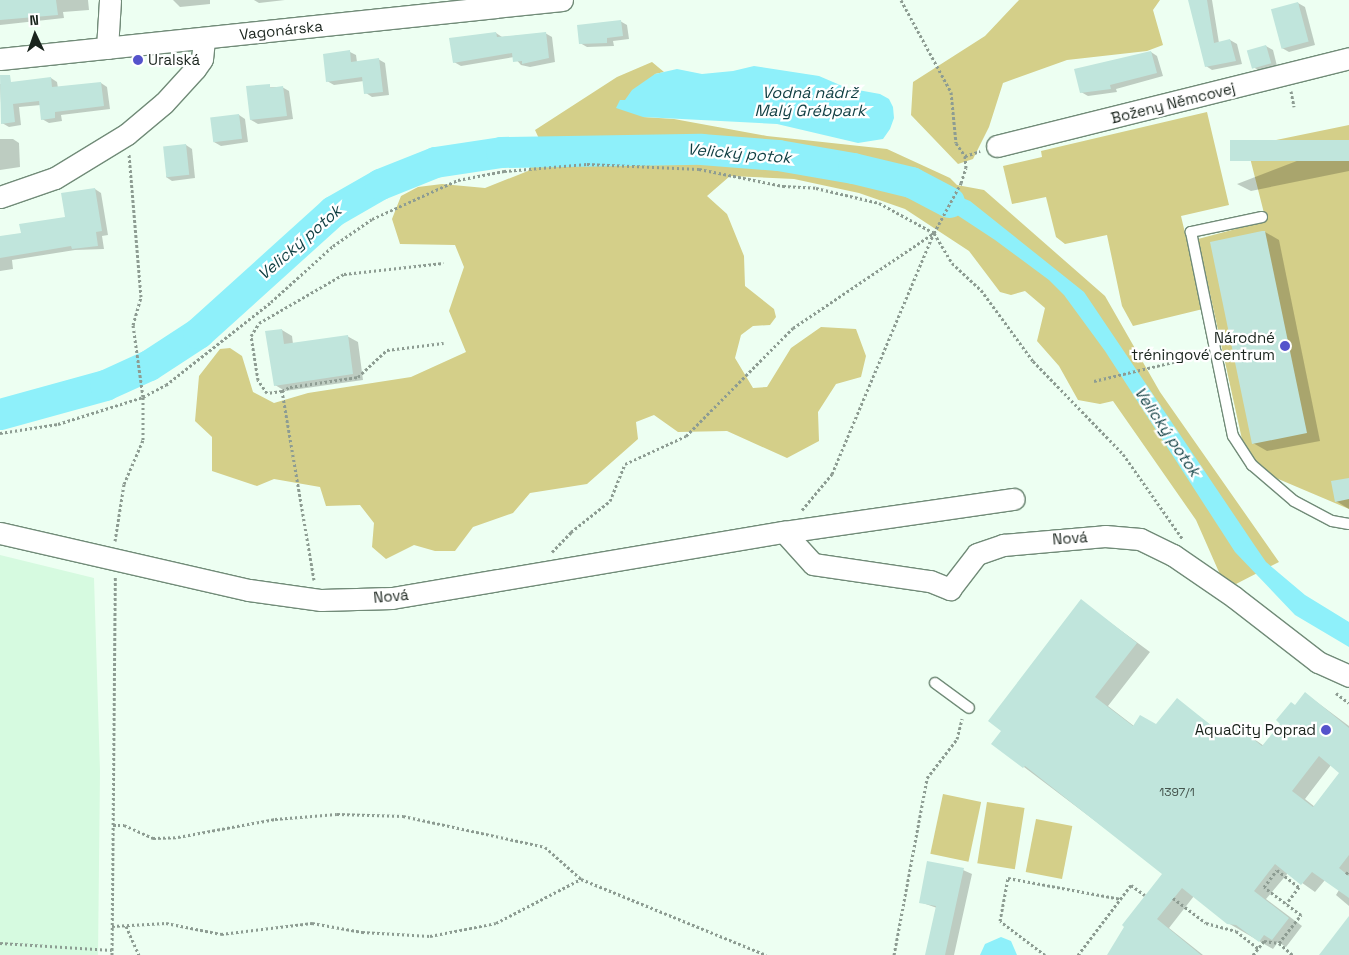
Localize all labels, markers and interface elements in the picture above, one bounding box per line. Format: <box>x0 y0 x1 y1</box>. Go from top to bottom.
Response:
north arrow <box>10 10 60 60</box>
text: N <box>29 11 39 29</box>
street label: Vagonárska <box>238 17 324 43</box>
place label: Uralská <box>148 51 200 69</box>
marker: Uralská <box>132 54 144 66</box>
street label: Boženy Němcovej <box>1109 79 1237 127</box>
water label: Vodná nádrž Malý Grébpark <box>754 83 866 121</box>
water label: Velický potok <box>686 140 792 168</box>
water label: Velický potok <box>254 202 346 284</box>
place label: Národné tréningové centrum <box>1131 328 1275 363</box>
marker: Národné tréningové centrum <box>1279 340 1291 352</box>
water label: Velický potok <box>1130 383 1204 481</box>
street label: Nová <box>1052 528 1088 548</box>
street label: Nová <box>373 585 409 607</box>
place label: AquaCity Poprad <box>1195 721 1316 739</box>
marker: AquaCity Poprad <box>1320 724 1332 736</box>
house number: 1397/1 <box>1159 786 1195 800</box>

